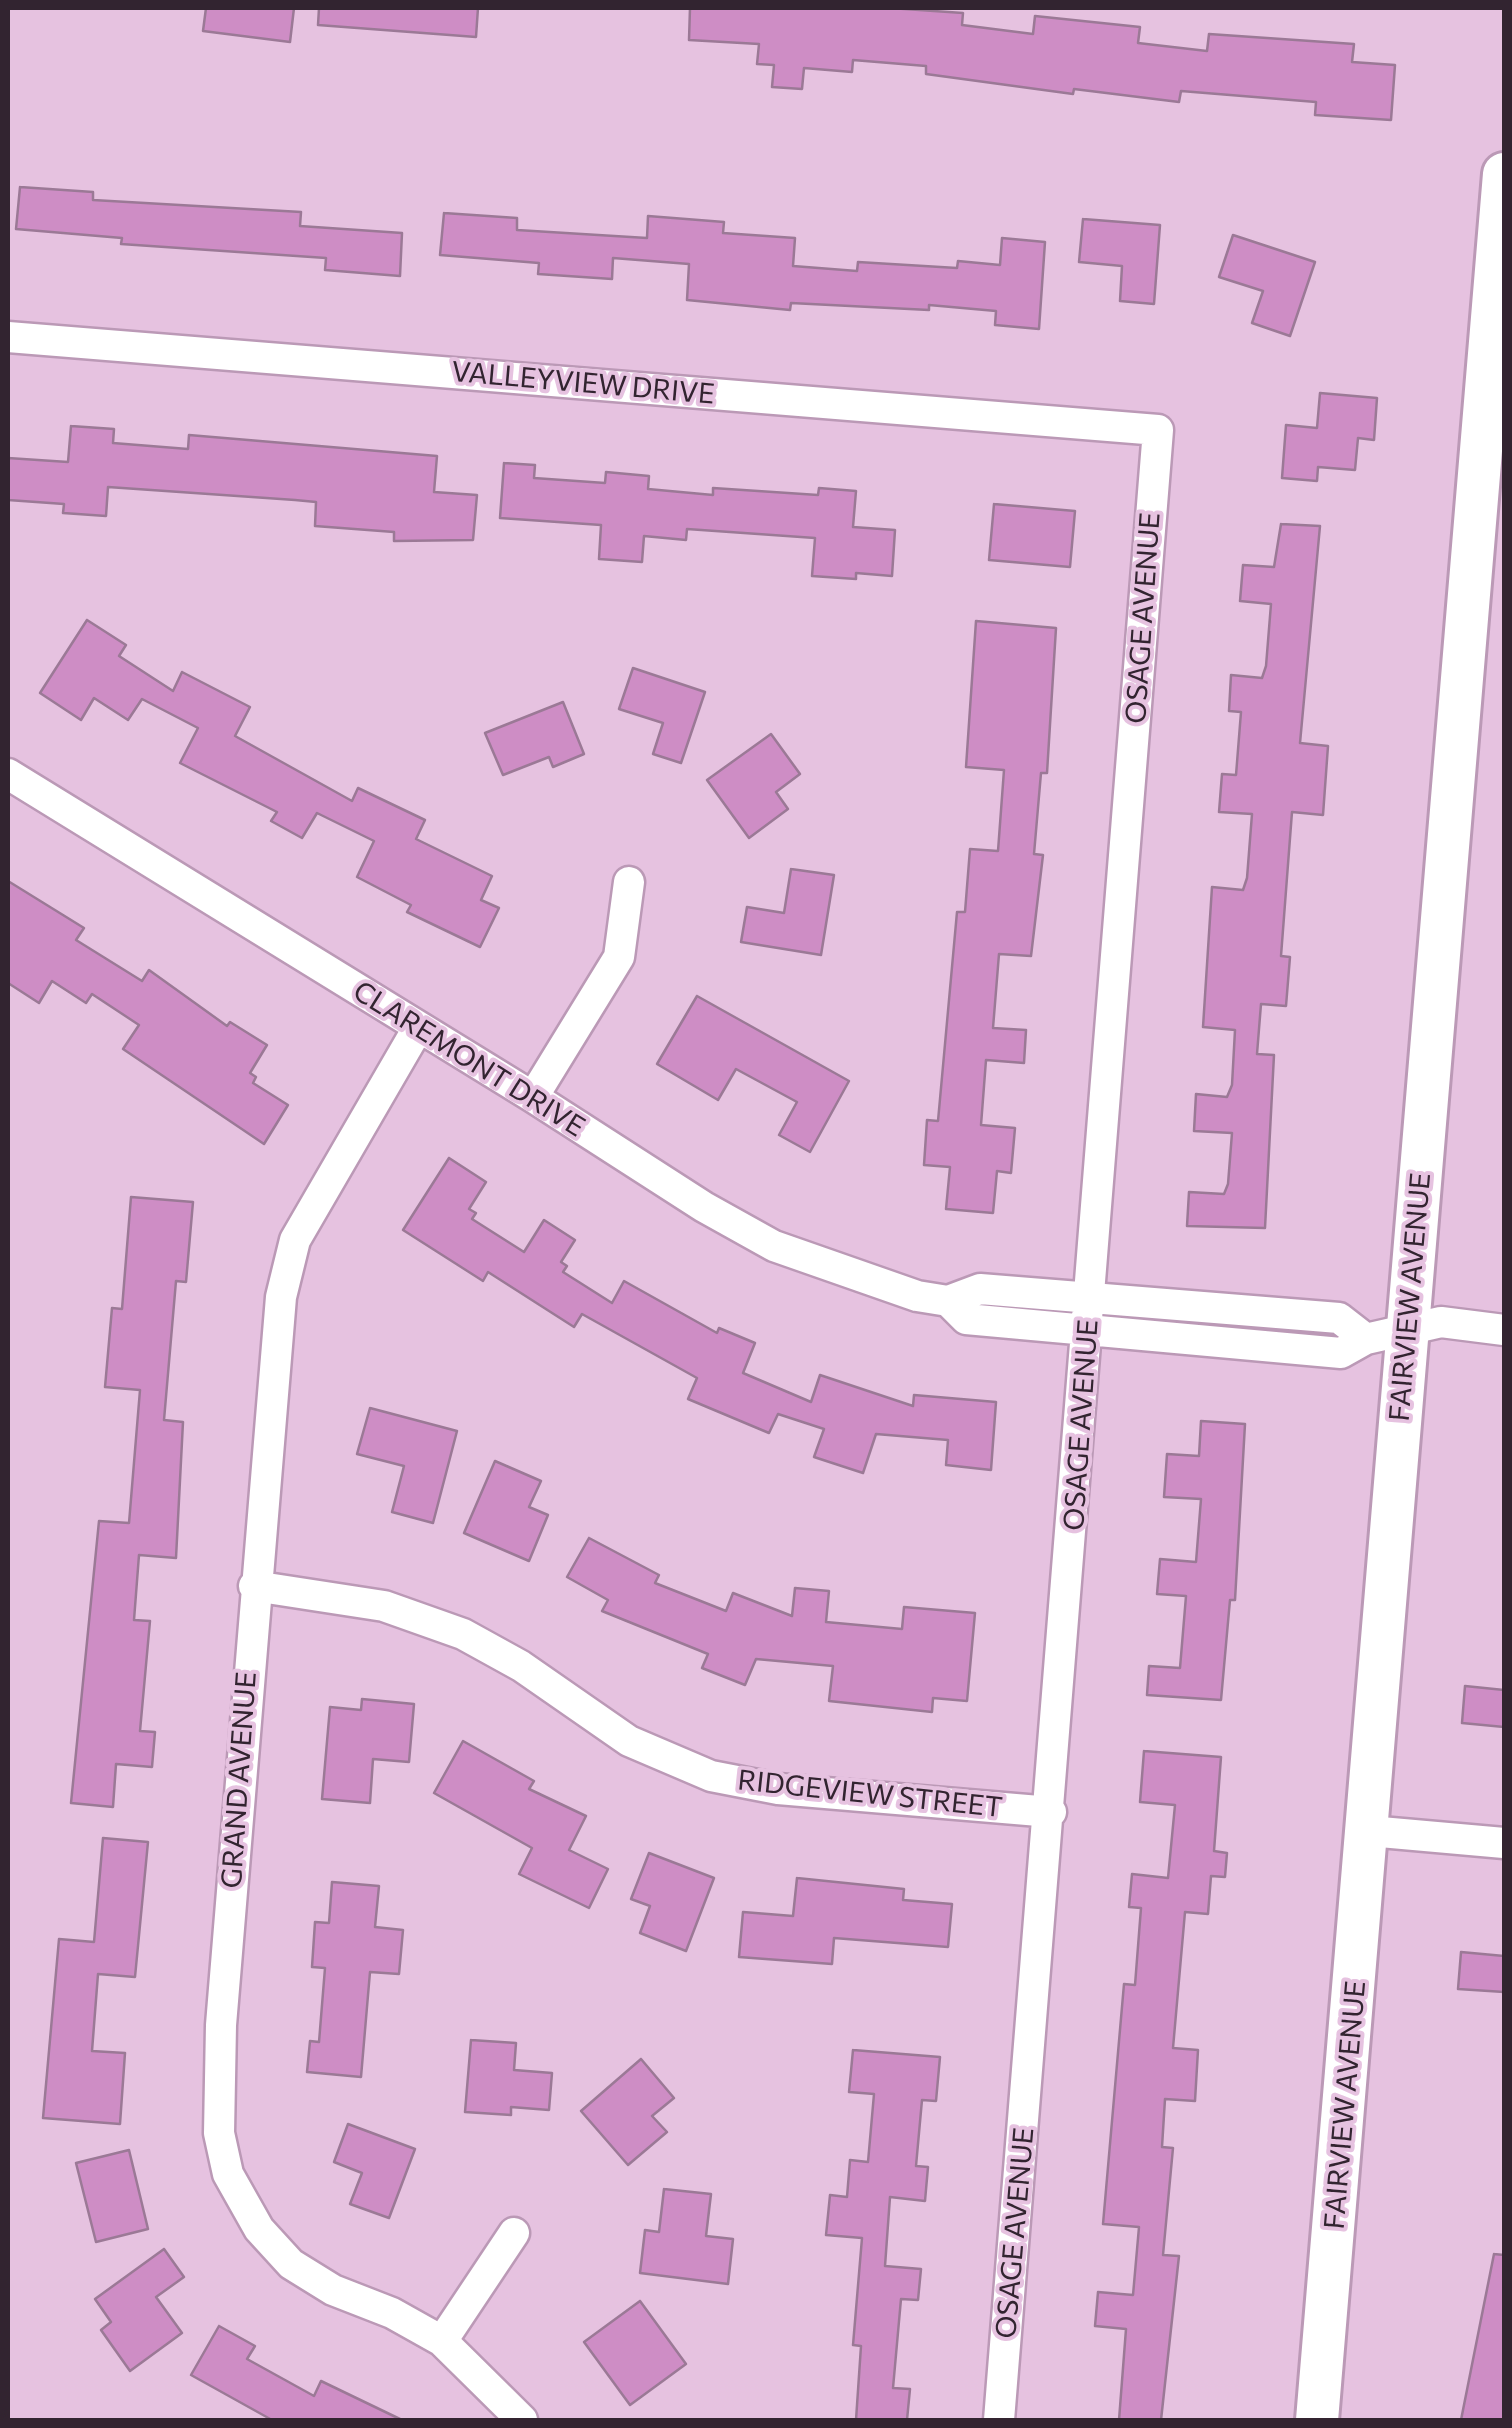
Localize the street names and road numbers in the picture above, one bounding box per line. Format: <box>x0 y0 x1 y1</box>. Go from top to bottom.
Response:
street label: VALLEYVIEW DRIVE <box>450 355 716 411</box>
street label: OSAGE AVENUE <box>1119 511 1167 725</box>
street label: CLAREMONT DRIVE <box>347 974 591 1144</box>
street label: FAIRVIEW AVENUE <box>1382 1171 1438 1423</box>
street label: OSAGE AVENUE <box>1057 1318 1105 1532</box>
street label: GRAND AVENUE <box>215 1671 263 1889</box>
street label: RIDGEVIEW STREET <box>736 1763 1004 1825</box>
street label: FAIRVIEW AVENUE <box>1317 1979 1373 2231</box>
street label: OSAGE AVENUE <box>989 2126 1041 2340</box>

